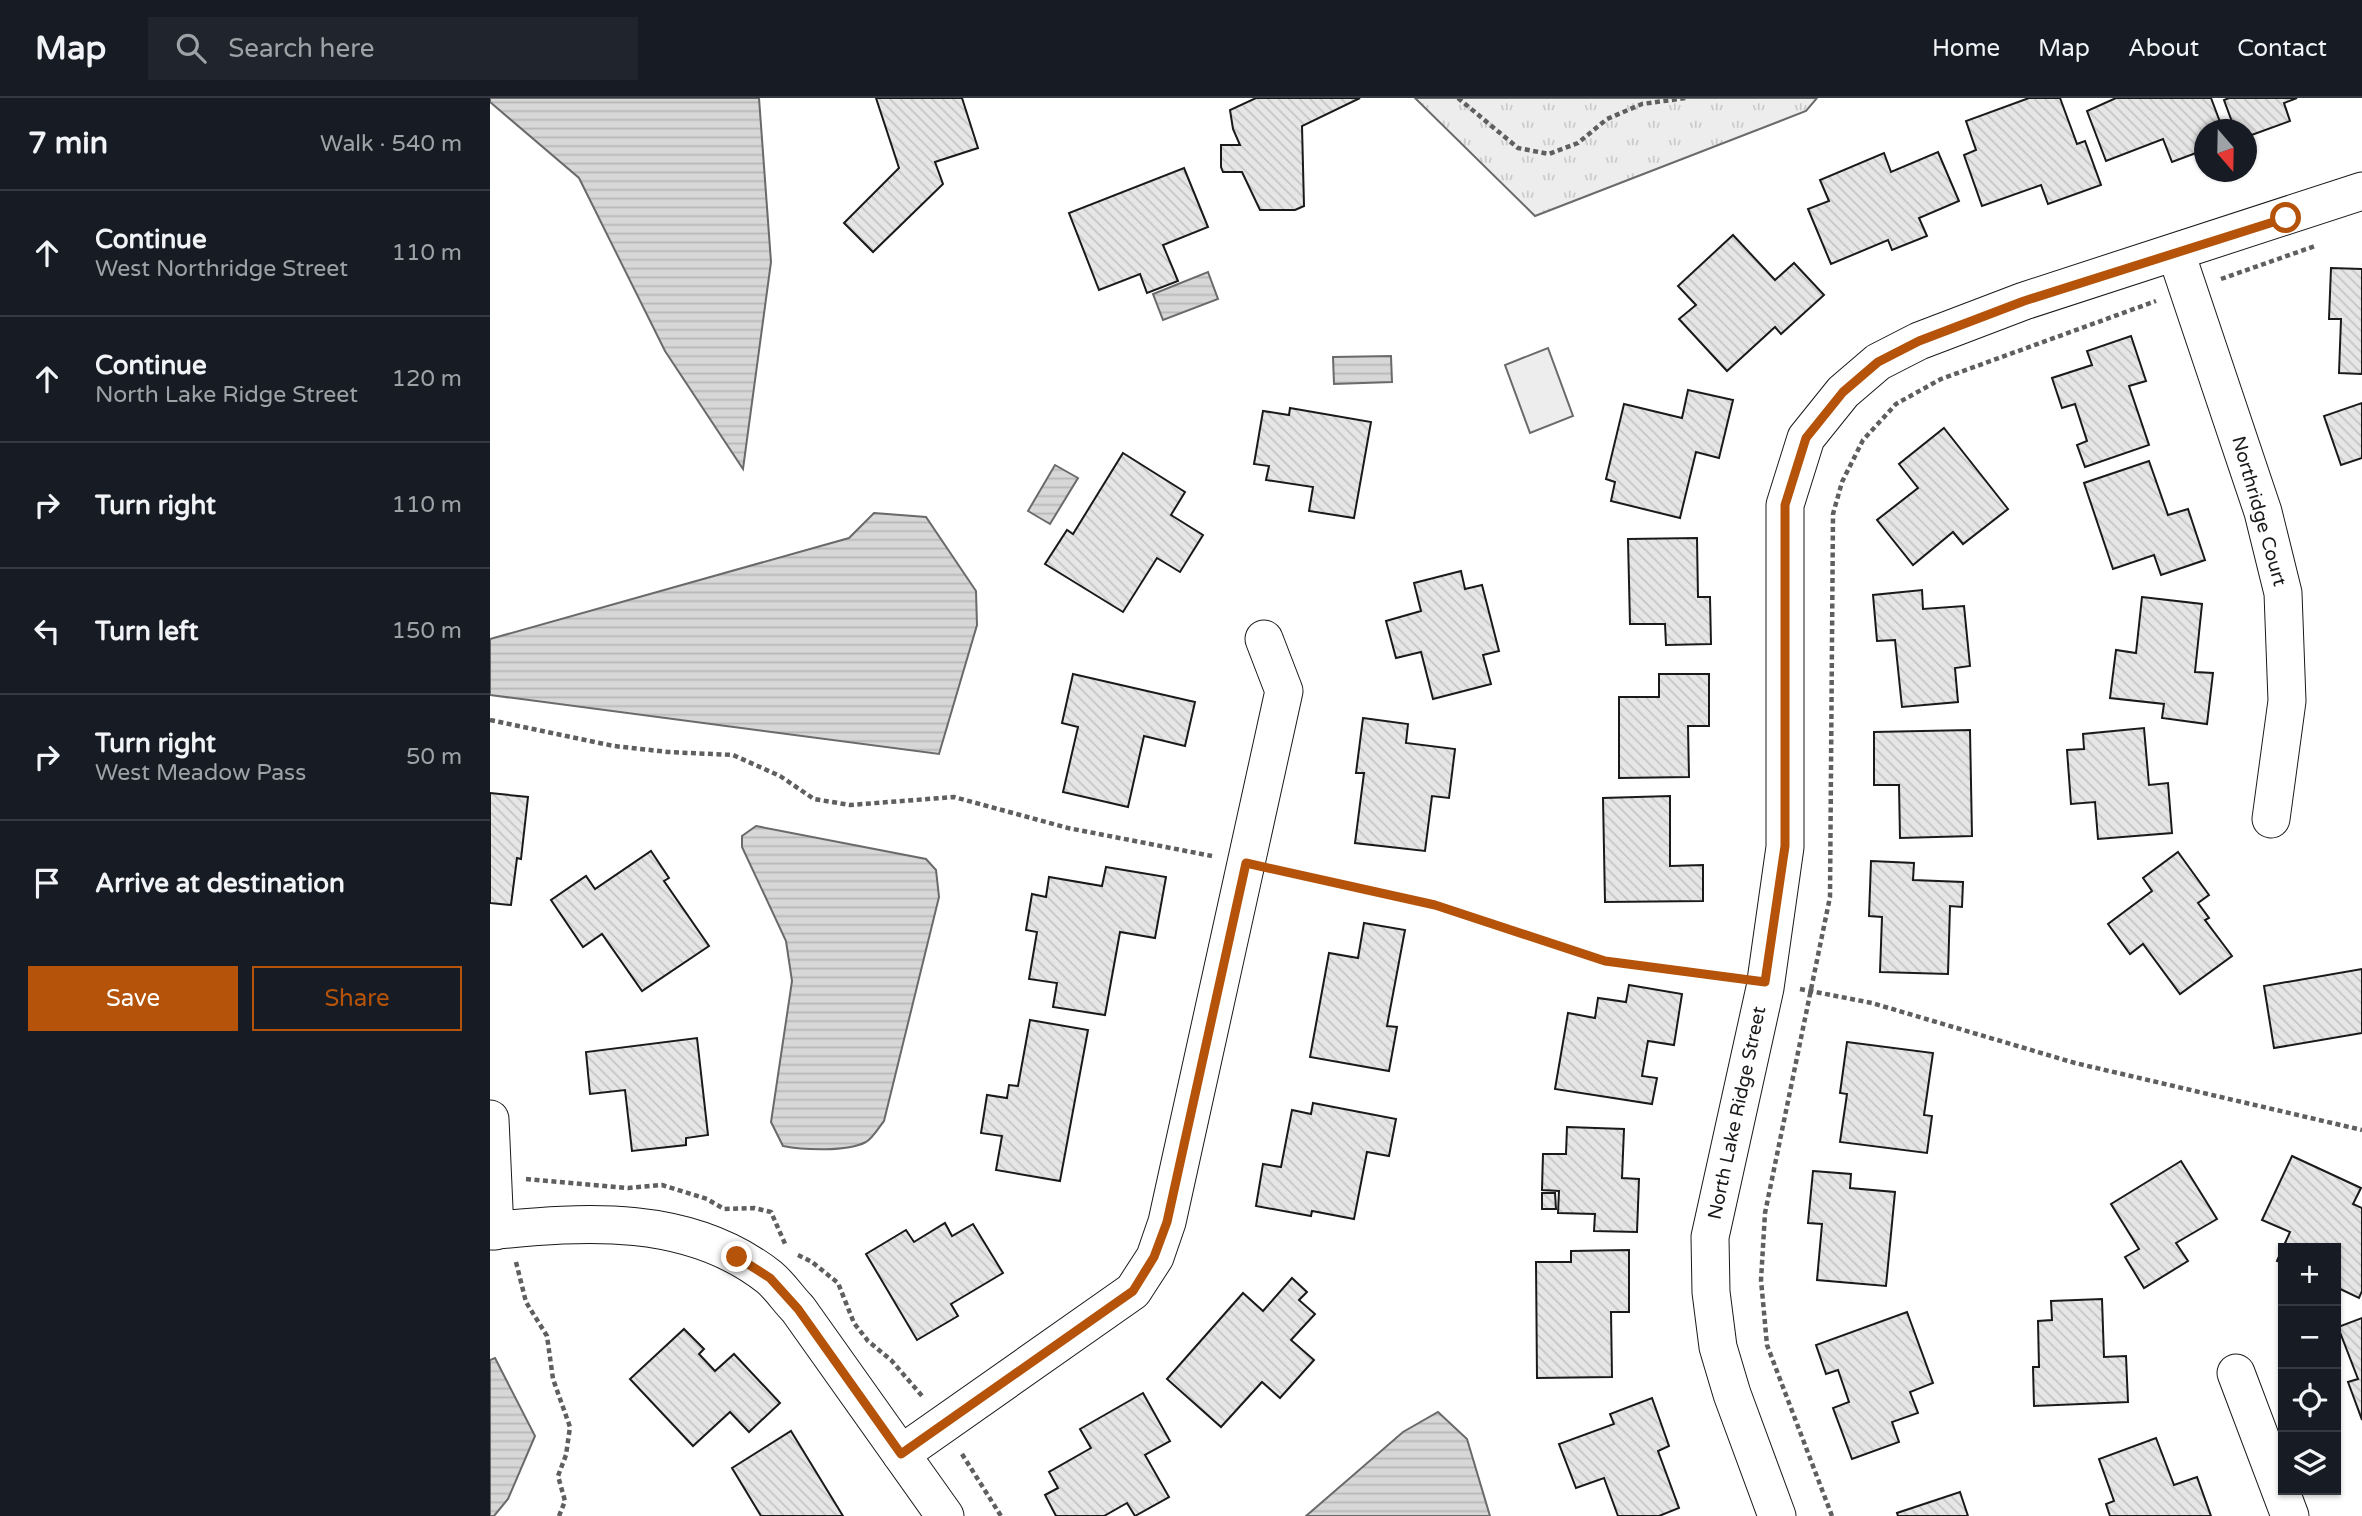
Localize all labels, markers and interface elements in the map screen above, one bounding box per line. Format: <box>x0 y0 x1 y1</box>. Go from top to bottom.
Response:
search box <box>148 17 638 80</box>
text: Map <box>35 29 106 68</box>
icon: search <box>172 29 210 67</box>
text: Search here <box>228 33 374 64</box>
text: Home <box>1932 34 2000 63</box>
text: Map <box>2038 34 2090 63</box>
text: About <box>2128 34 2199 63</box>
text: Contact <box>2237 34 2327 63</box>
north arrow <box>2194 119 2257 182</box>
text: 7 min <box>28 125 108 162</box>
text: Walk · 540 m <box>320 130 462 158</box>
route start <box>2270 202 2301 233</box>
text: Continue <box>95 224 207 255</box>
icon: ahead <box>28 234 66 272</box>
text: 110 m <box>392 239 462 267</box>
text: West Northridge Street <box>95 255 348 283</box>
text: Continue <box>95 350 207 381</box>
icon: ahead <box>28 360 66 398</box>
text: 120 m <box>392 365 462 393</box>
text: North Lake Ridge Street <box>95 381 358 409</box>
street label: Northridge Court <box>2227 434 2291 588</box>
icon: right <box>28 486 66 524</box>
text: Turn right <box>95 490 216 521</box>
text: 110 m <box>392 491 462 519</box>
icon: left <box>28 612 66 650</box>
text: Turn left <box>95 616 198 647</box>
text: 150 m <box>392 617 462 645</box>
text: Turn right <box>95 728 216 759</box>
icon: right <box>28 738 66 776</box>
text: 50 m <box>406 743 462 771</box>
text: West Meadow Pass <box>95 759 306 787</box>
icon: arrive <box>28 864 66 902</box>
text: Arrive at destination <box>95 868 345 899</box>
button: Save <box>28 966 238 1031</box>
button: Share <box>252 966 462 1031</box>
street label: North Lake Ridge Street <box>1704 1004 1770 1222</box>
route end <box>721 1241 752 1272</box>
map controls <box>2278 1243 2341 1495</box>
button: + <box>2278 1243 2341 1306</box>
button: − <box>2278 1306 2341 1369</box>
button: locate <box>2278 1369 2341 1432</box>
button: layers <box>2278 1432 2341 1495</box>

